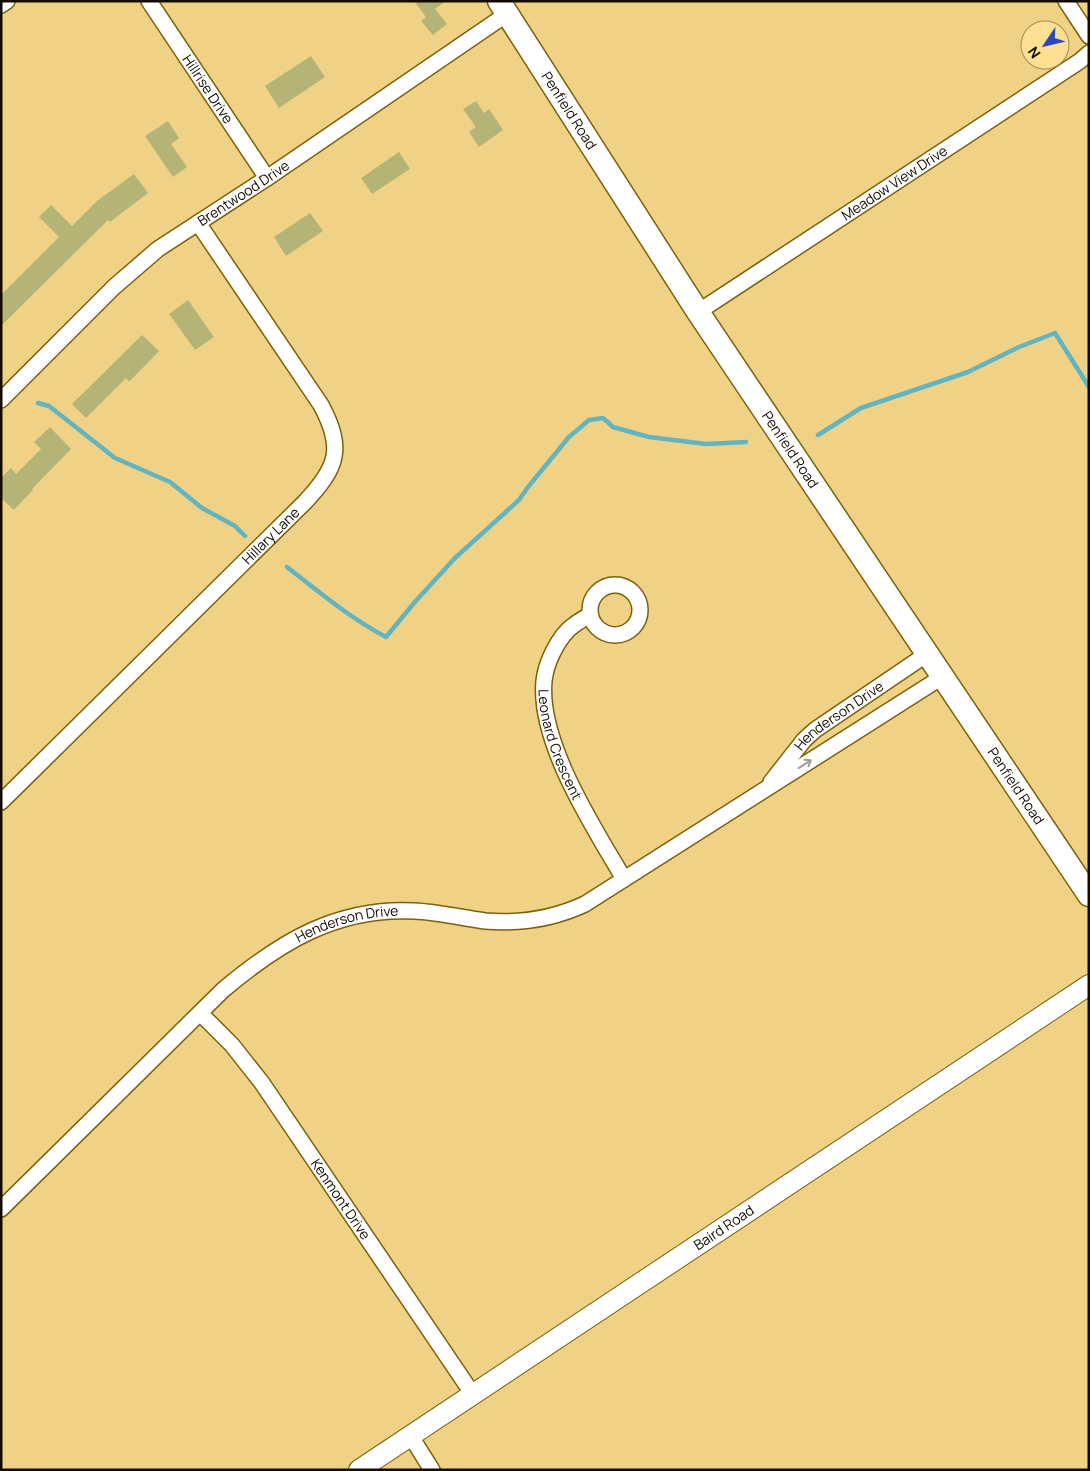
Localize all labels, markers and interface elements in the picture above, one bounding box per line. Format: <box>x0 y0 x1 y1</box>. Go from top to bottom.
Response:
north arrow <box>1020 20 1070 70</box>
text: N <box>1023 43 1045 62</box>
street label: Hillrise Drive <box>178 51 238 127</box>
street label: Penfield Road <box>538 68 601 153</box>
street label: Meadow View Drive <box>837 141 951 224</box>
street label: Brentwood Drive <box>193 156 293 230</box>
street label: Penfield Road <box>758 407 823 492</box>
street label: Hillary Lane <box>237 503 303 568</box>
street label: Henderson Drive <box>789 676 887 754</box>
street label: Leonard Crescent <box>535 689 587 803</box>
street label: Penfield Road <box>984 744 1049 828</box>
one-way arrow <box>798 759 812 769</box>
street label: Henderson Drive <box>292 901 399 946</box>
street label: Kenmont Drive <box>307 1155 375 1243</box>
street label: Baird Road <box>690 1200 757 1254</box>

